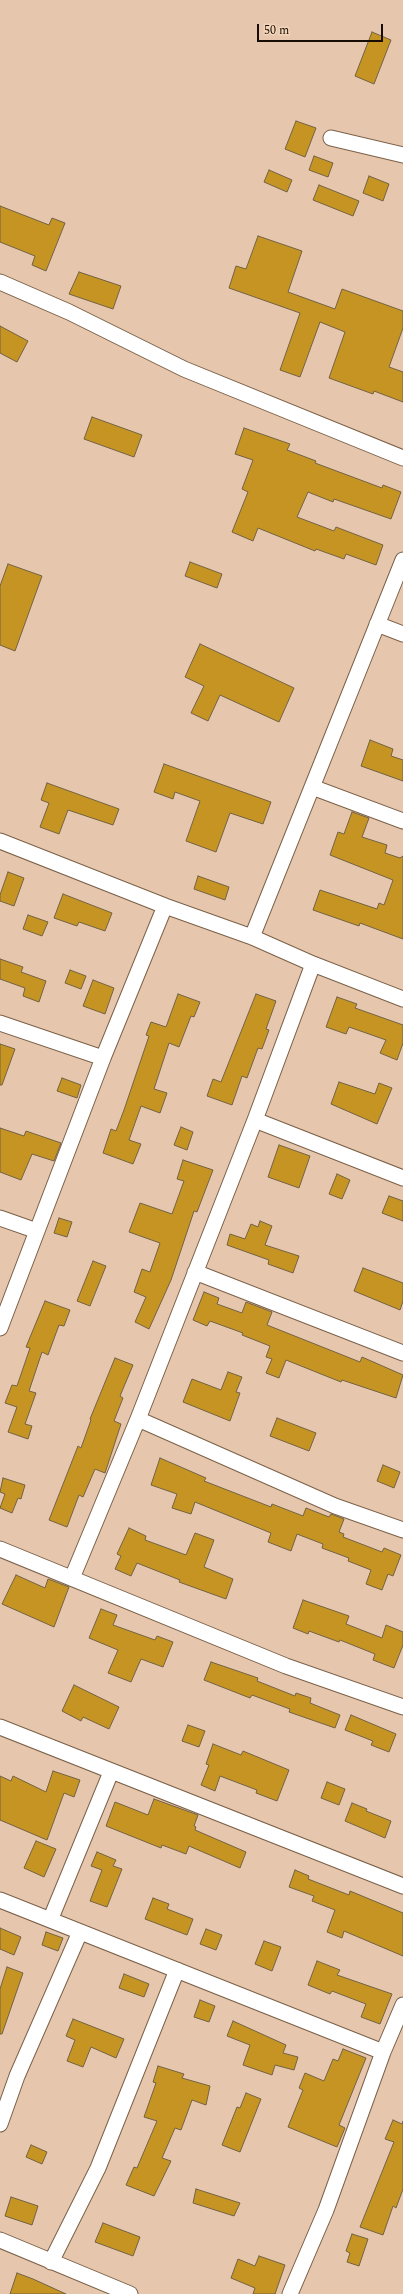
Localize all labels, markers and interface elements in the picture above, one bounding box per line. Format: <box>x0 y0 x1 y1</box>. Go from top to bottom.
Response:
scale bar <box>259 16 385 42</box>
text: 50 m <box>264 21 289 40</box>

